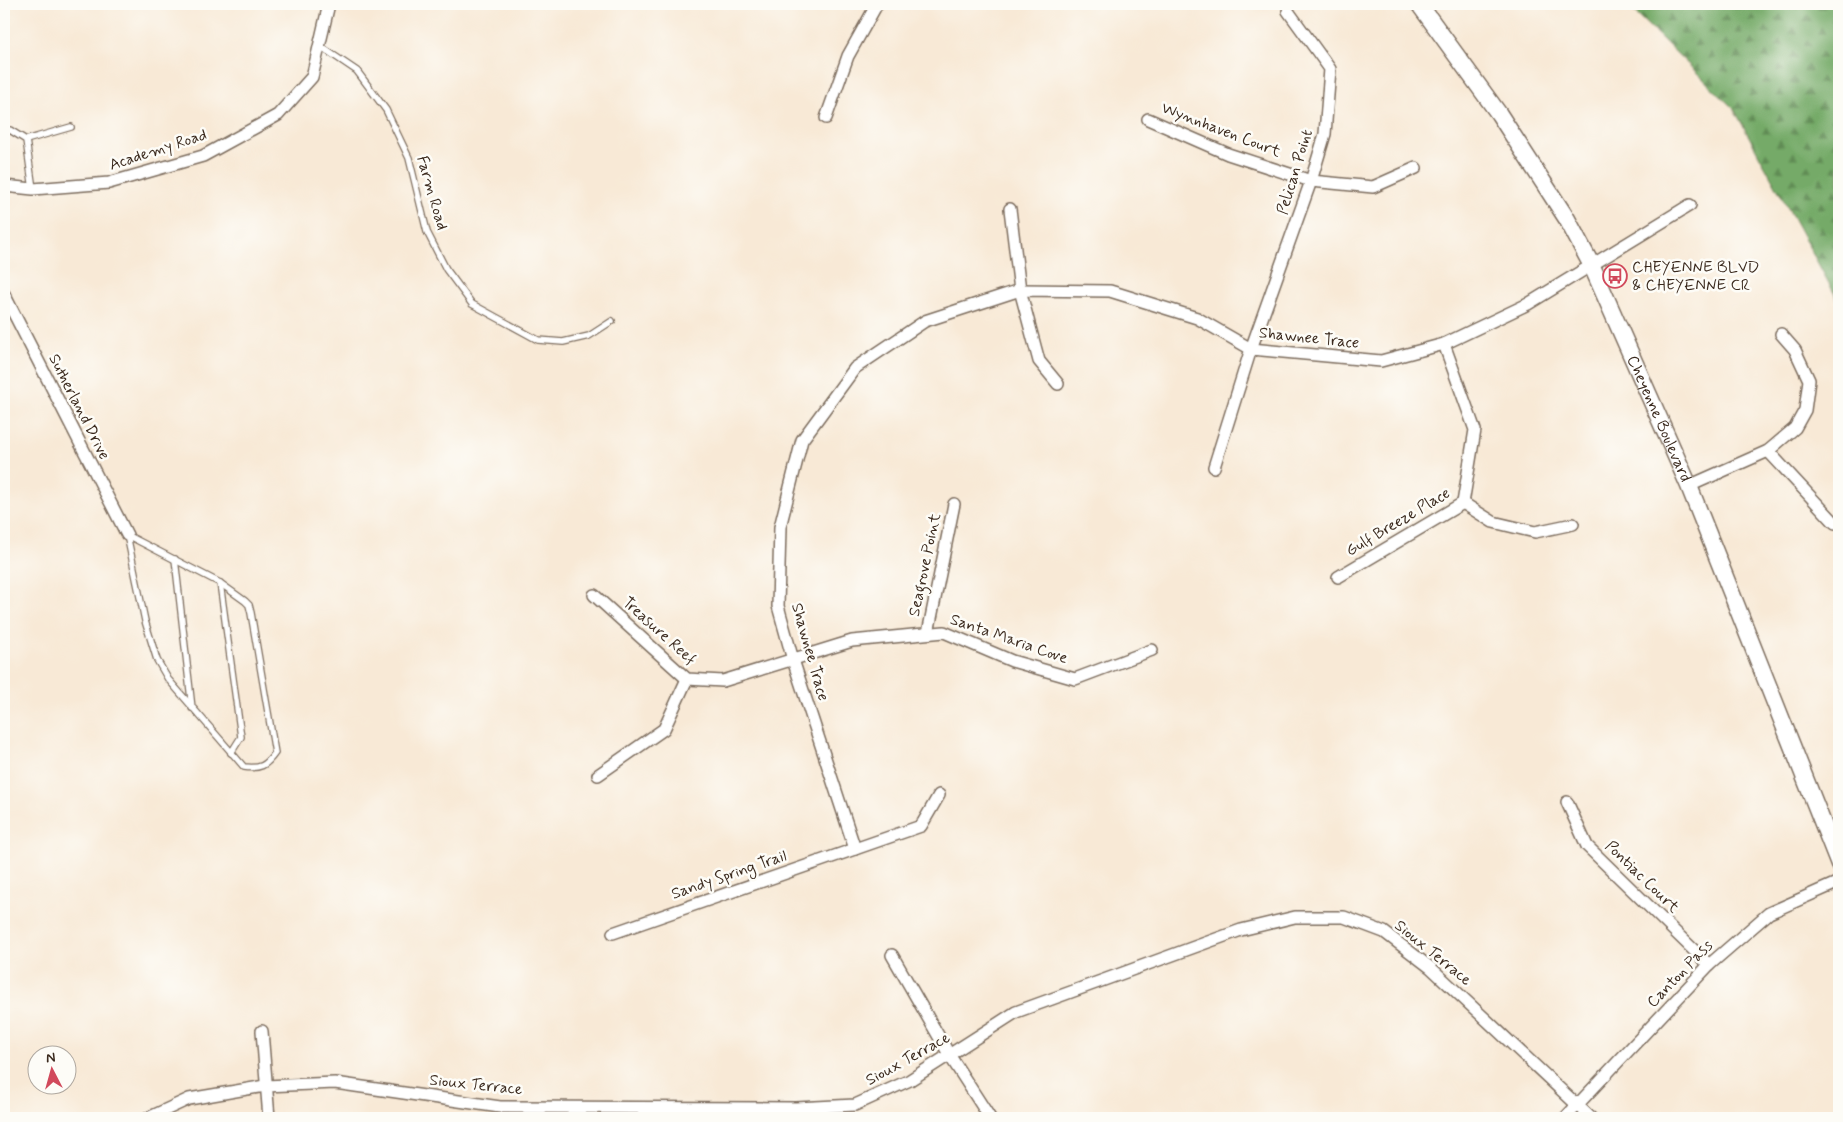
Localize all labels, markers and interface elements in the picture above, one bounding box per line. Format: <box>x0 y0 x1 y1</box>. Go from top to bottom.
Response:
street label: Wynnhaven Court <box>1158 98 1284 163</box>
street label: Academy Road <box>107 124 209 176</box>
street label: Pelican Point <box>1272 127 1318 217</box>
street label: Farm Road <box>411 153 453 233</box>
place label: CHEYENNE BLVD & CHEYENNE CR <box>1632 257 1759 296</box>
bus stop icon: CHEYENNE BLVD & CHEYENNE CR <box>1602 263 1628 289</box>
street label: Shawnee Trace <box>1258 322 1360 354</box>
street label: Sutherland Drive <box>43 351 115 463</box>
street label: Cheyenne Boulevard <box>1622 352 1696 485</box>
street label: Gulf Breeze Place <box>1342 483 1454 561</box>
street label: Seagrove Point <box>904 511 947 619</box>
street label: Treasure Reef <box>618 592 700 670</box>
street label: Shawnee Trace <box>786 601 834 703</box>
street label: Santa Maria Cove <box>947 609 1071 669</box>
street label: Pontiac Court <box>1600 836 1684 918</box>
street label: Sandy Spring Trail <box>669 845 790 906</box>
street label: Sioux Terrace <box>1390 915 1476 991</box>
street label: Canton Pass <box>1642 936 1718 1012</box>
street label: Sioux Terrace <box>862 1027 954 1091</box>
north arrow <box>28 1044 78 1094</box>
text: N <box>45 1049 56 1068</box>
street label: Sioux Terrace <box>428 1070 524 1100</box>

